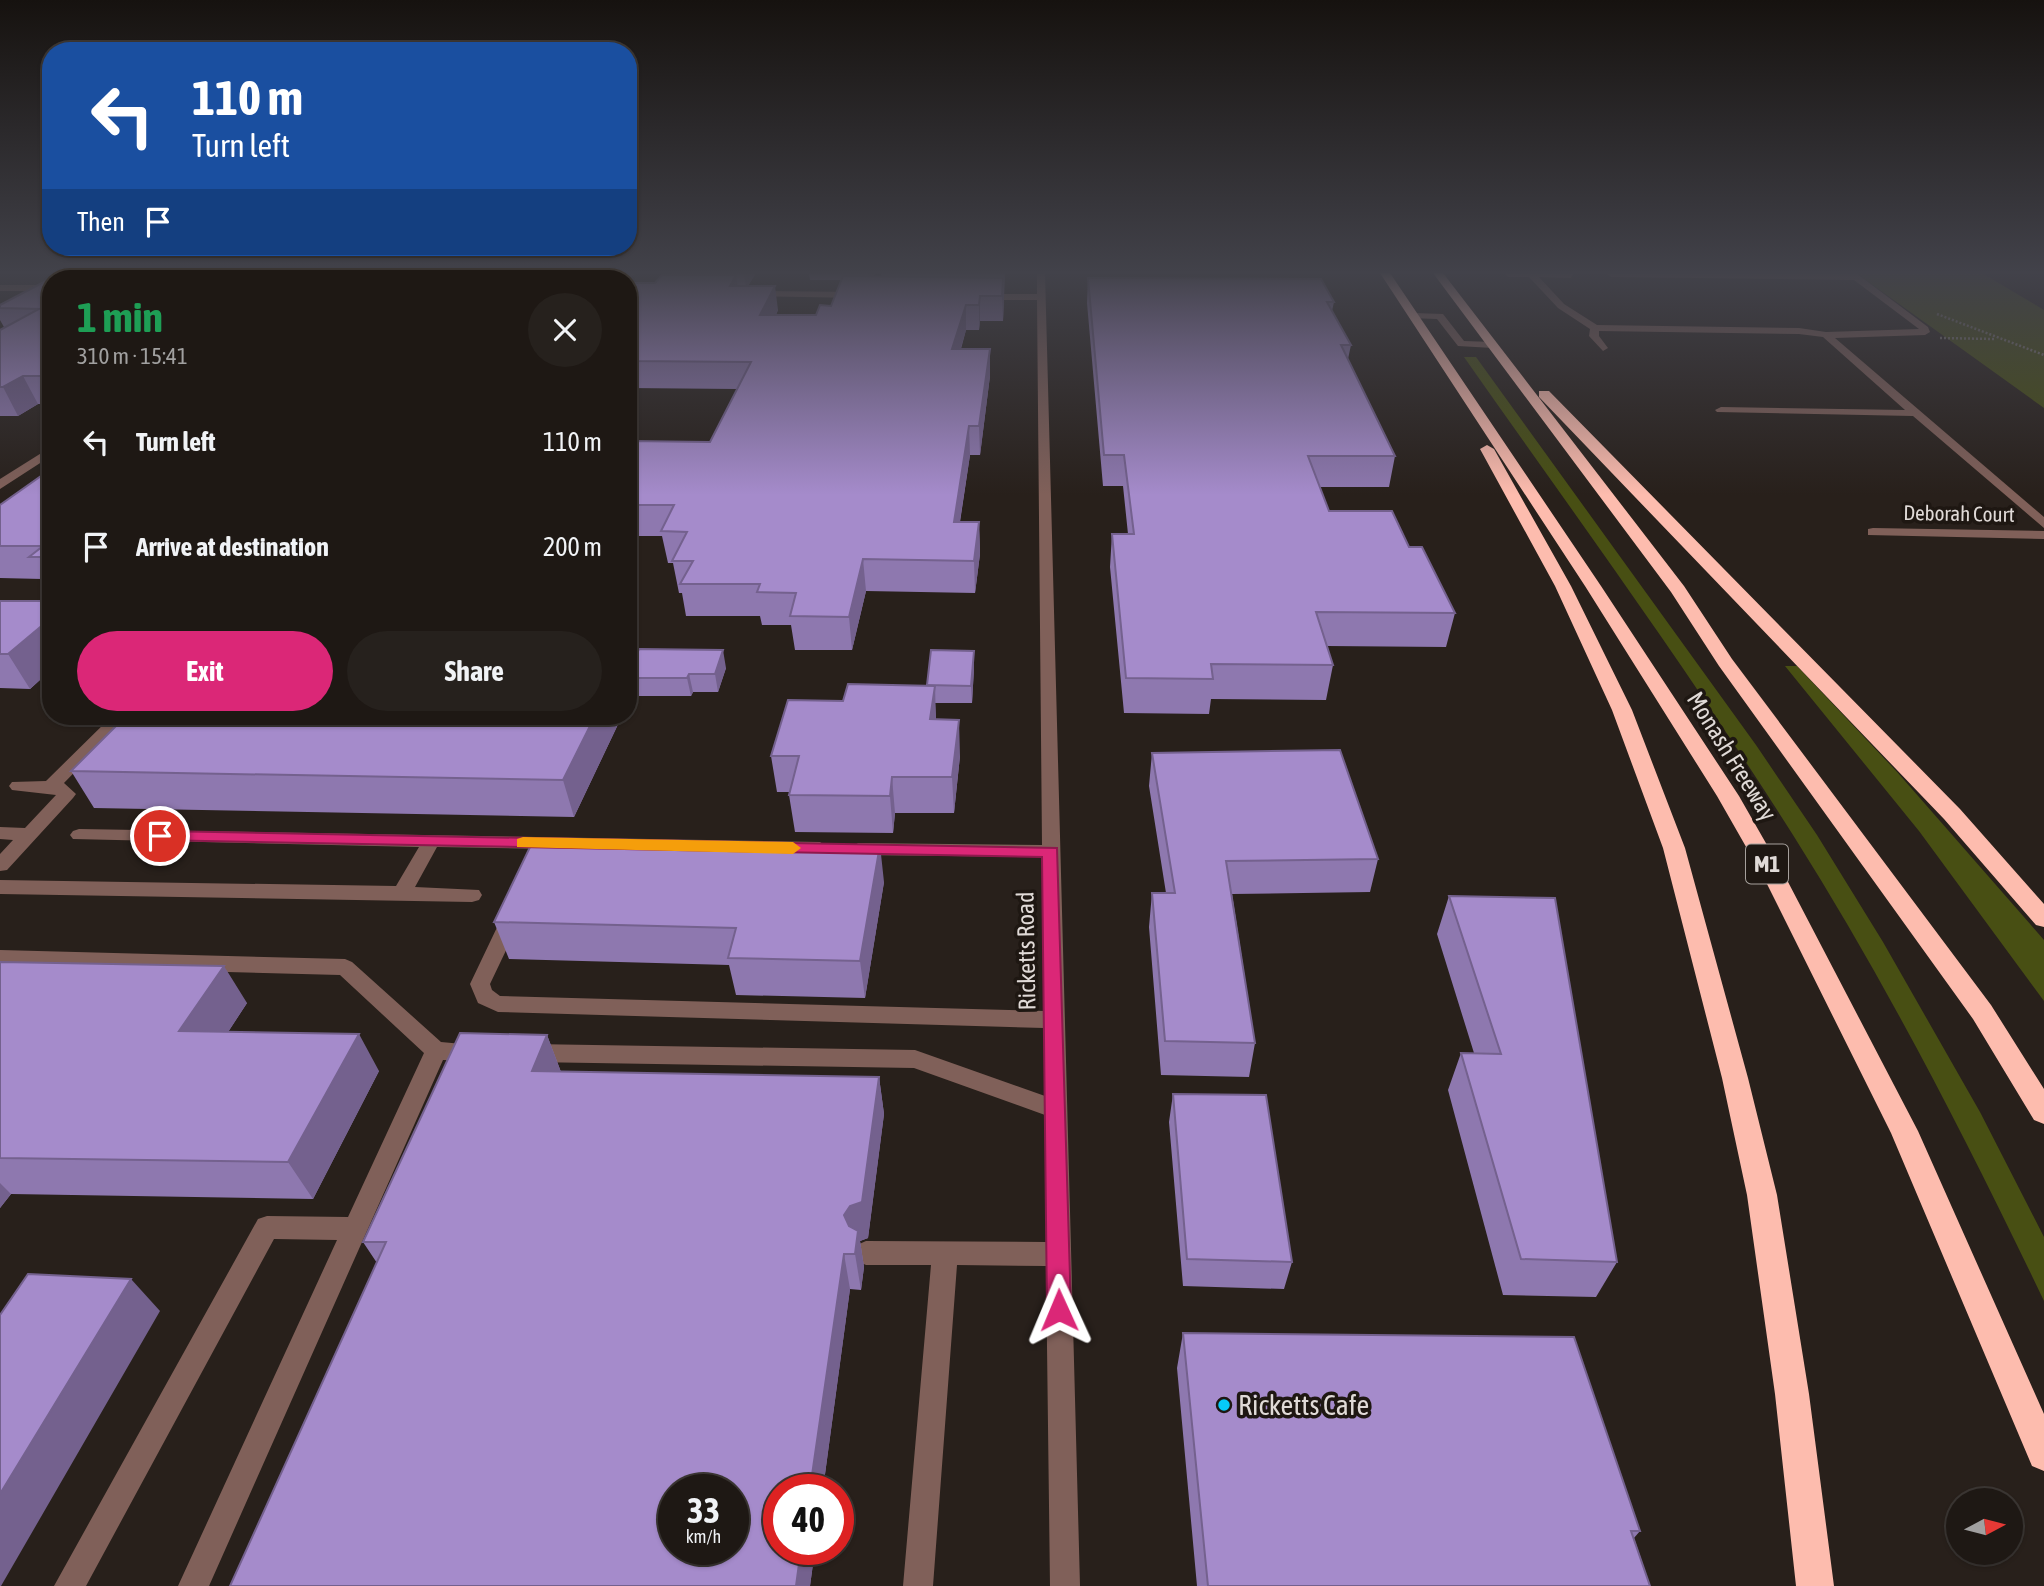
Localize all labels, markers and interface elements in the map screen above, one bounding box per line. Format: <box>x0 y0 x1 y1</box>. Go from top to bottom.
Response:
text: 110 m <box>192 69 303 125</box>
icon: left <box>77 70 168 161</box>
text: Turn left <box>192 127 290 164</box>
icon: arrive <box>139 203 177 241</box>
text: Then <box>77 207 125 237</box>
text: 1 min <box>77 293 163 341</box>
button: close <box>528 293 602 367</box>
text: 310 m · 15:41 <box>77 343 188 369</box>
icon: left <box>77 423 115 461</box>
text: Turn left <box>136 427 216 457</box>
text: 110 m <box>543 427 602 457</box>
street label: Deborah Court <box>1903 500 2015 526</box>
icon: arrive <box>77 528 115 566</box>
text: Arrive at destination <box>136 532 329 562</box>
text: 200 m <box>543 532 602 562</box>
button: Exit <box>77 631 333 711</box>
button: Share <box>347 631 602 711</box>
street label: Monash Freeway <box>1682 687 1782 825</box>
pin <box>130 806 190 866</box>
icon: arrive <box>141 817 179 855</box>
road number: M1 <box>1746 844 1788 884</box>
street label: Ricketts Road <box>1011 891 1041 1011</box>
position arrow <box>1022 1273 1096 1347</box>
place label: Ricketts Cafe <box>1238 1389 1369 1421</box>
marker: Ricketts Cafe <box>1216 1397 1232 1413</box>
speed limit sign: 40 <box>763 1474 854 1565</box>
north arrow <box>1946 1488 2023 1564</box>
map controls <box>1946 1488 2023 1565</box>
text: 33 <box>687 1490 720 1530</box>
text: km/h <box>686 1526 721 1547</box>

